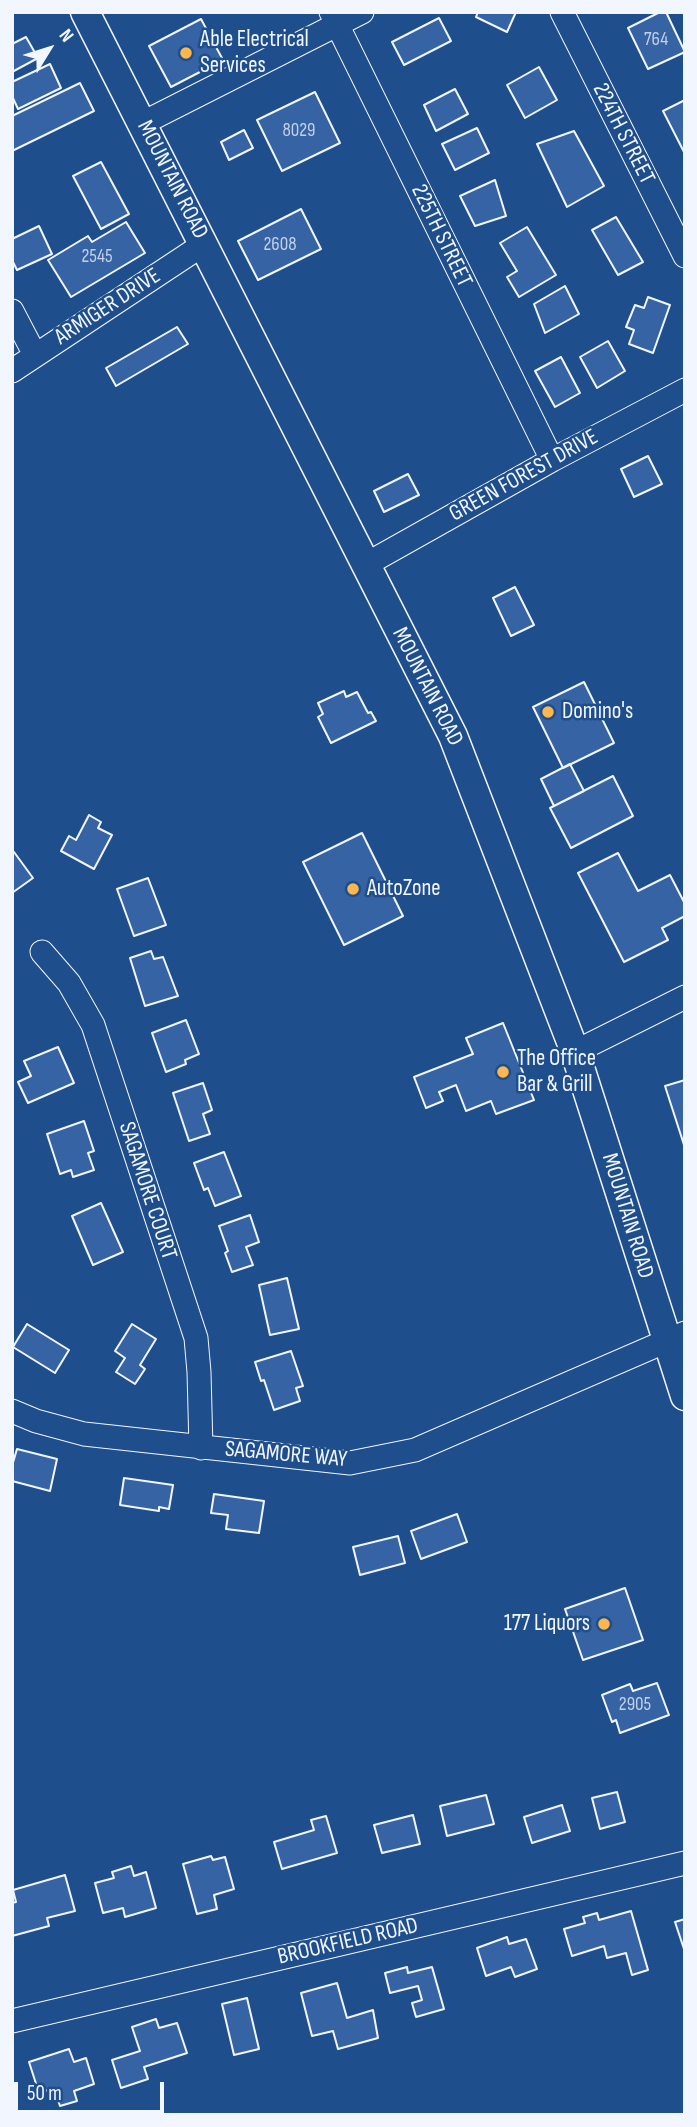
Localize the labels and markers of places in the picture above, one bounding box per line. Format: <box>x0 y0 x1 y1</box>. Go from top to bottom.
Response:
place label: Able Electrical Services <box>200 26 309 80</box>
marker: Able Electrical Services <box>178 45 194 61</box>
place label: Domino's <box>562 698 633 726</box>
marker: Domino's <box>540 704 556 720</box>
place label: AutoZone <box>367 875 441 903</box>
marker: AutoZone <box>345 881 361 897</box>
place label: The Office Bar & Grill <box>517 1045 596 1099</box>
marker: The Office Bar & Grill <box>495 1064 511 1080</box>
place label: 177 Liquors <box>504 1610 590 1638</box>
marker: 177 Liquors <box>596 1616 612 1632</box>

